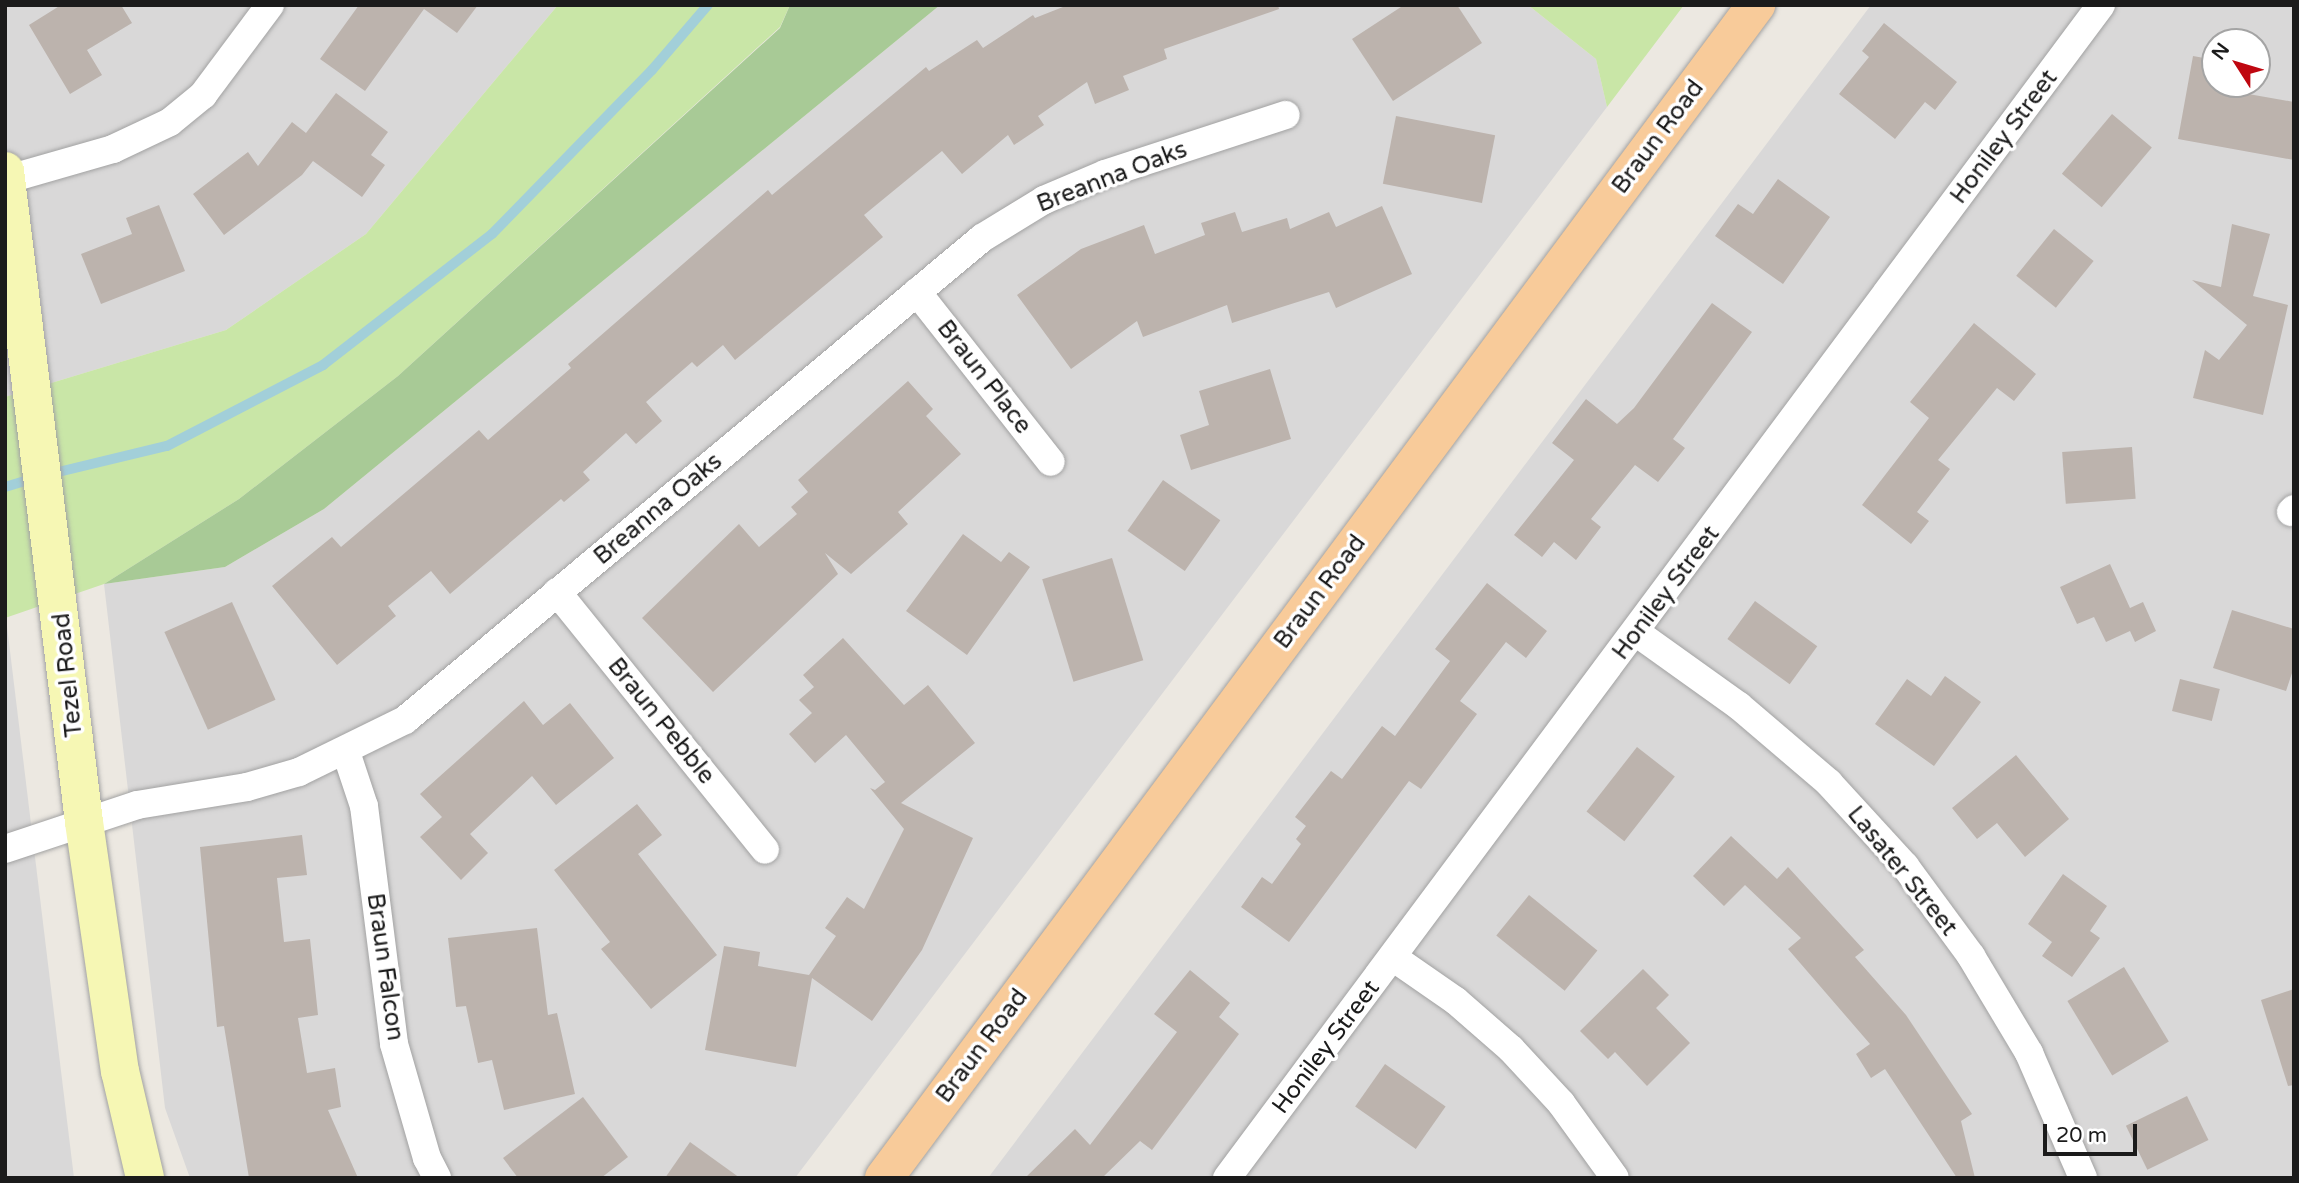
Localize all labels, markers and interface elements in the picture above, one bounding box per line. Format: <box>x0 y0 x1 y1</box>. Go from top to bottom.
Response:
north arrow <box>2201 28 2271 98</box>
text: N <box>2207 39 2234 64</box>
street label: Honiley Street <box>1944 64 2064 210</box>
street label: Braun Road <box>1606 74 1710 200</box>
street label: Breanna Oaks <box>1033 135 1191 219</box>
street label: Braun Place <box>931 314 1037 440</box>
street label: Breanna Oaks <box>588 447 728 571</box>
street label: Honiley Street <box>1606 520 1726 666</box>
street label: Braun Road <box>1268 529 1372 655</box>
street label: Tezel Road <box>47 611 89 739</box>
street label: Braun Pebble <box>601 652 721 790</box>
street label: Lasater Street <box>1841 800 1963 942</box>
street label: Braun Falcon <box>360 891 410 1043</box>
street label: Honiley Street <box>1266 974 1386 1120</box>
street label: Braun Road <box>930 983 1034 1109</box>
scale bar <box>2047 1110 2142 1154</box>
text: 20 m <box>2056 1123 2107 1148</box>

